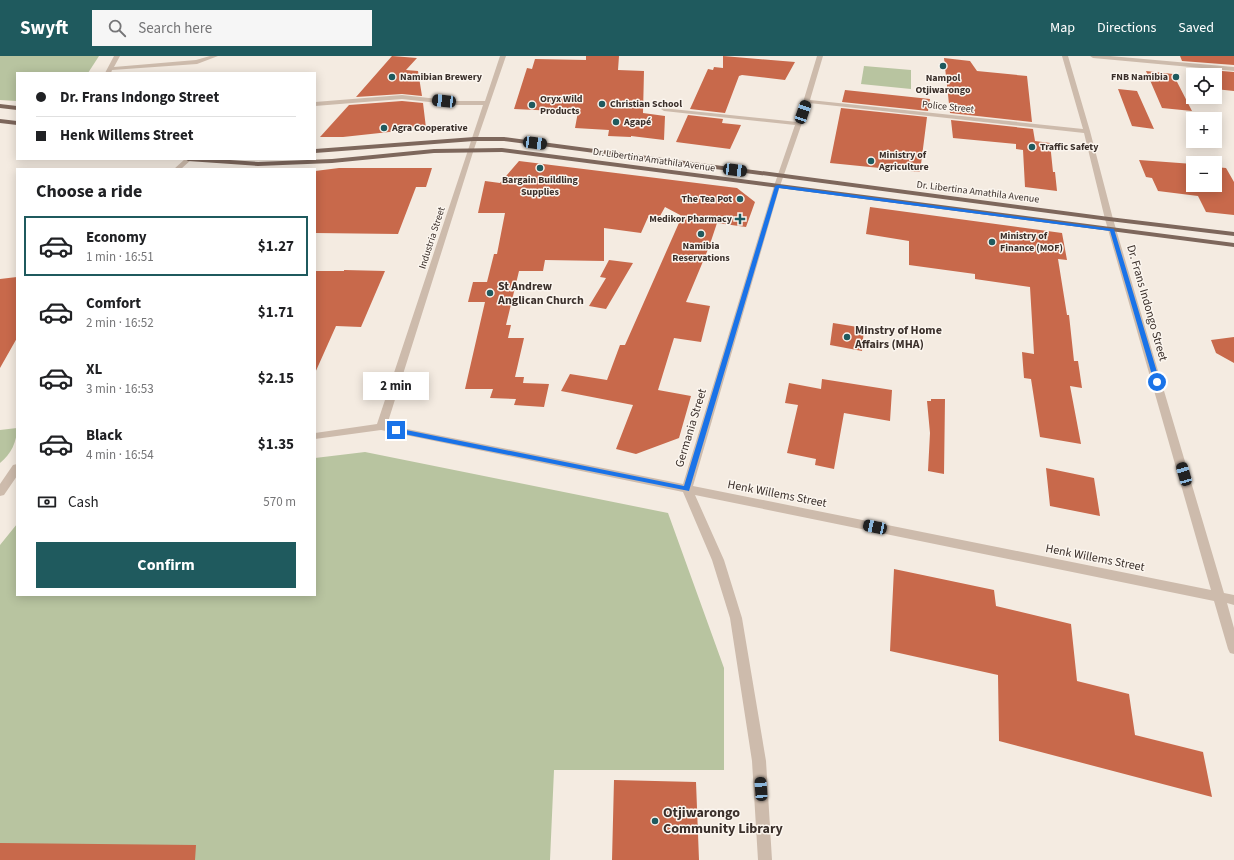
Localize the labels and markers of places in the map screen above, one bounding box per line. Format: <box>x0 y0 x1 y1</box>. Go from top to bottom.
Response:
marker: Nampol Otjiwarongo <box>938 61 948 71</box>
place label: Namibian Brewery <box>400 70 483 84</box>
place label: FNB Namibia <box>1111 70 1168 84</box>
place label: Nampol Otjiwarongo <box>916 71 971 97</box>
marker: Namibian Brewery <box>387 72 397 82</box>
marker: FNB Namibia <box>1171 72 1181 82</box>
place label: Oryx Wild Products <box>540 92 583 118</box>
place label: Christian School <box>610 97 682 111</box>
marker: Christian School <box>597 99 607 109</box>
marker: Oryx Wild Products <box>527 100 537 110</box>
place label: Agapé <box>623 115 651 129</box>
marker: Agapé <box>611 117 621 127</box>
place label: Agra Cooperative <box>391 121 468 135</box>
marker: Agra Cooperative <box>379 123 389 133</box>
place label: Traffic Safety <box>1040 140 1099 154</box>
marker: Traffic Safety <box>1027 142 1037 152</box>
place label: Ministry of Agriculture <box>878 148 929 174</box>
marker: Ministry of Agriculture <box>866 156 876 166</box>
marker: Bargain Buildling Supplies <box>535 163 545 173</box>
place label: Bargain Buildling Supplies <box>502 173 579 199</box>
place label: The Tea Pot <box>682 192 732 206</box>
marker: The Tea Pot <box>735 194 745 204</box>
place label: Medikor Pharmacy <box>649 212 733 226</box>
marker: Medikor Pharmacy <box>735 214 745 224</box>
marker: Namibia Reservations <box>696 229 706 239</box>
place label: Ministry of Finance (MOF) <box>1000 229 1063 255</box>
marker: Ministry of Finance (MOF) <box>987 237 997 247</box>
place label: Namibia Reservations <box>672 239 730 265</box>
place label: St Andrew Anglican Church <box>497 278 584 309</box>
marker: St Andrew Anglican Church <box>485 288 495 298</box>
place label: Minstry of Home Affairs (MHA) <box>854 322 942 353</box>
marker: Minstry of Home Affairs (MHA) <box>842 332 852 342</box>
place label: Otjiwarongo Community Library <box>663 803 784 839</box>
marker: Otjiwarongo Community Library <box>650 816 660 826</box>

